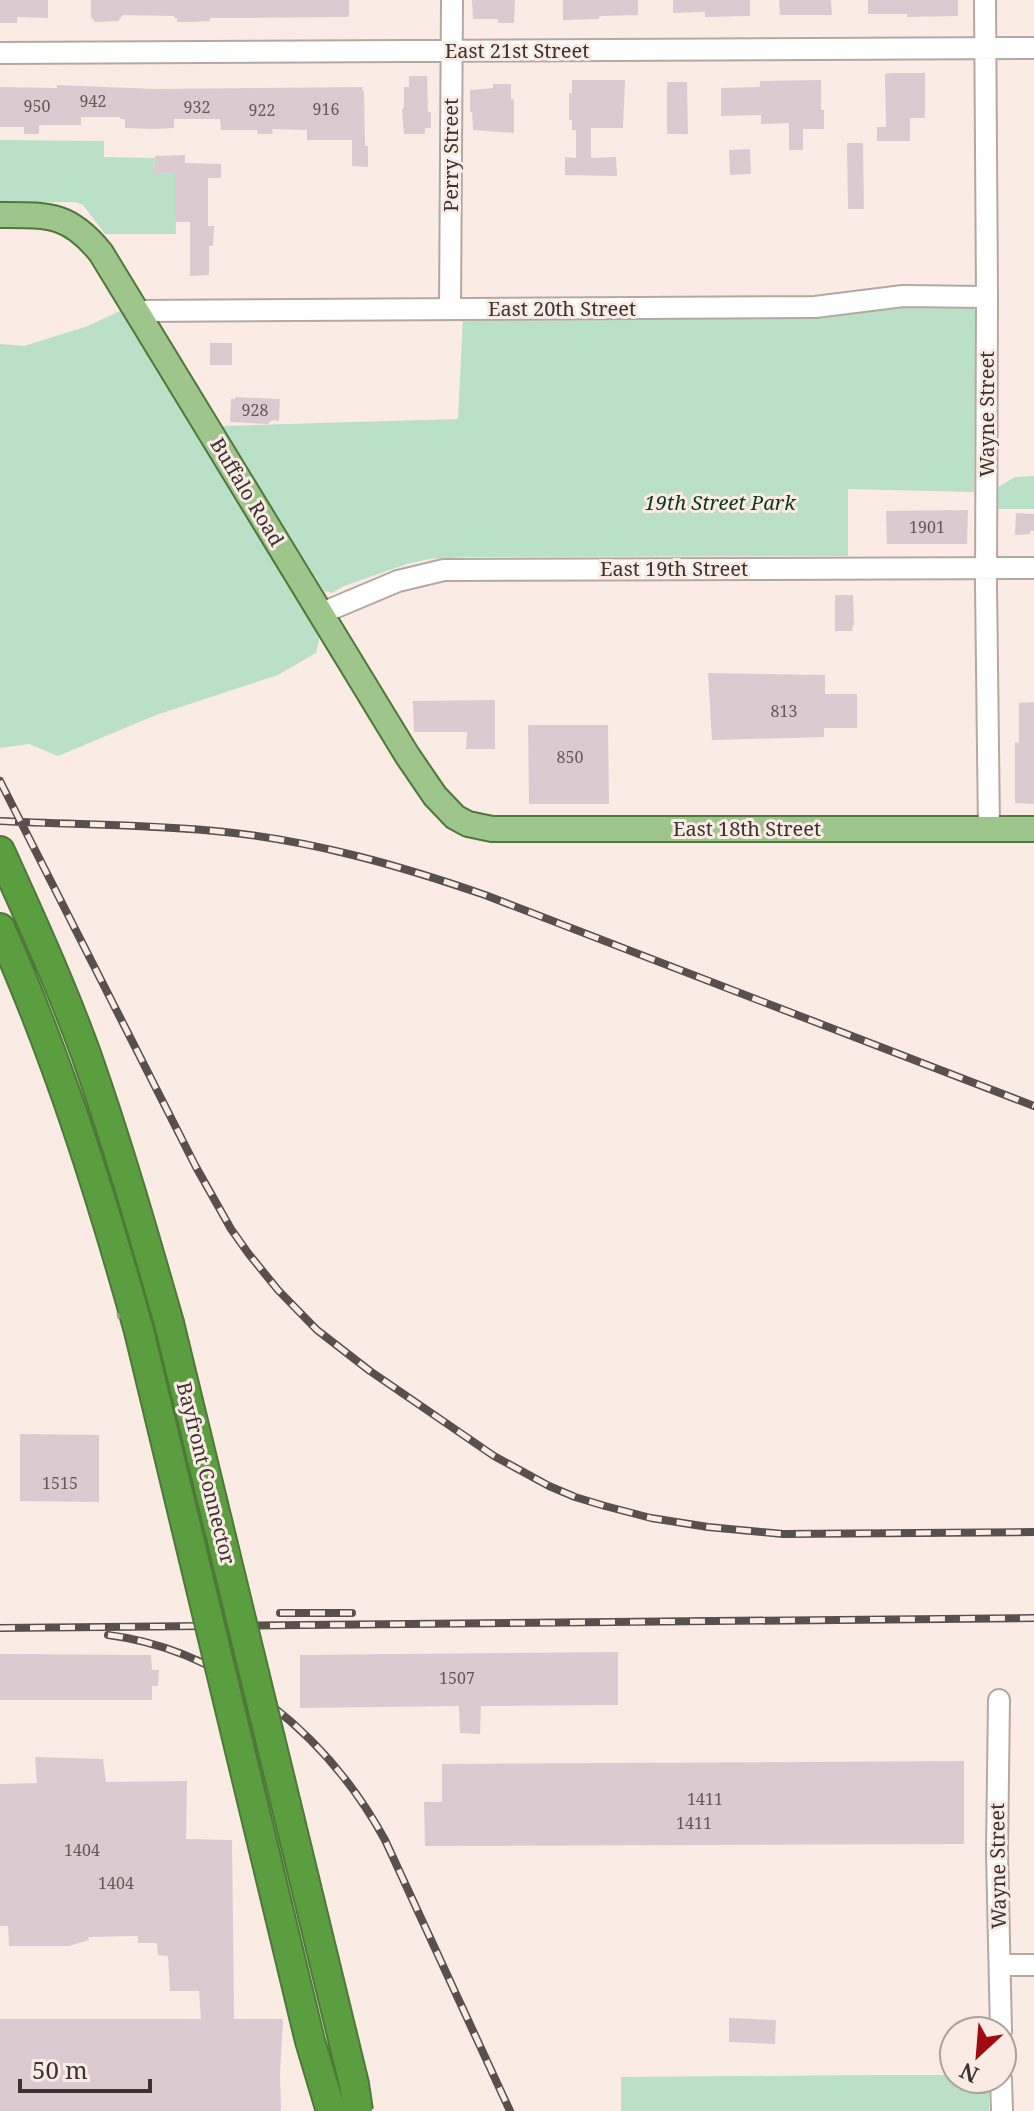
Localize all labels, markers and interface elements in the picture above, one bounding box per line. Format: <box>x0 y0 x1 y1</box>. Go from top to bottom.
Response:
street label: East 21st Street <box>445 37 589 64</box>
house number: 942 <box>80 90 106 112</box>
house number: 950 <box>24 95 50 117</box>
house number: 932 <box>184 96 210 118</box>
house number: 916 <box>313 98 339 120</box>
street label: Perry Street <box>437 98 464 212</box>
house number: 922 <box>249 99 275 121</box>
street label: East 20th Street <box>488 295 636 322</box>
street label: Wayne Street <box>973 351 1000 477</box>
house number: 928 <box>242 399 268 421</box>
street label: Buffalo Road <box>204 432 291 551</box>
park label: 19th Street Park <box>644 489 796 516</box>
house number: 1901 <box>909 516 945 538</box>
street label: East 19th Street <box>600 555 748 582</box>
house number: 813 <box>771 700 797 722</box>
house number: 850 <box>557 746 583 768</box>
street label: East 18th Street <box>673 815 821 842</box>
street label: Bayfront Connector <box>171 1379 242 1567</box>
house number: 1515 <box>42 1472 78 1494</box>
house number: 1507 <box>439 1667 475 1689</box>
house number: 1411 <box>687 1788 723 1810</box>
street label: Wayne Street <box>983 1803 1012 1929</box>
house number: 1411 <box>676 1812 712 1834</box>
house number: 1404 <box>64 1839 100 1861</box>
house number: 1404 <box>98 1872 134 1894</box>
north arrow <box>938 2015 1018 2095</box>
scale bar <box>20 2043 150 2093</box>
text: 50 m <box>32 2053 88 2086</box>
text: N <box>954 2057 983 2091</box>

